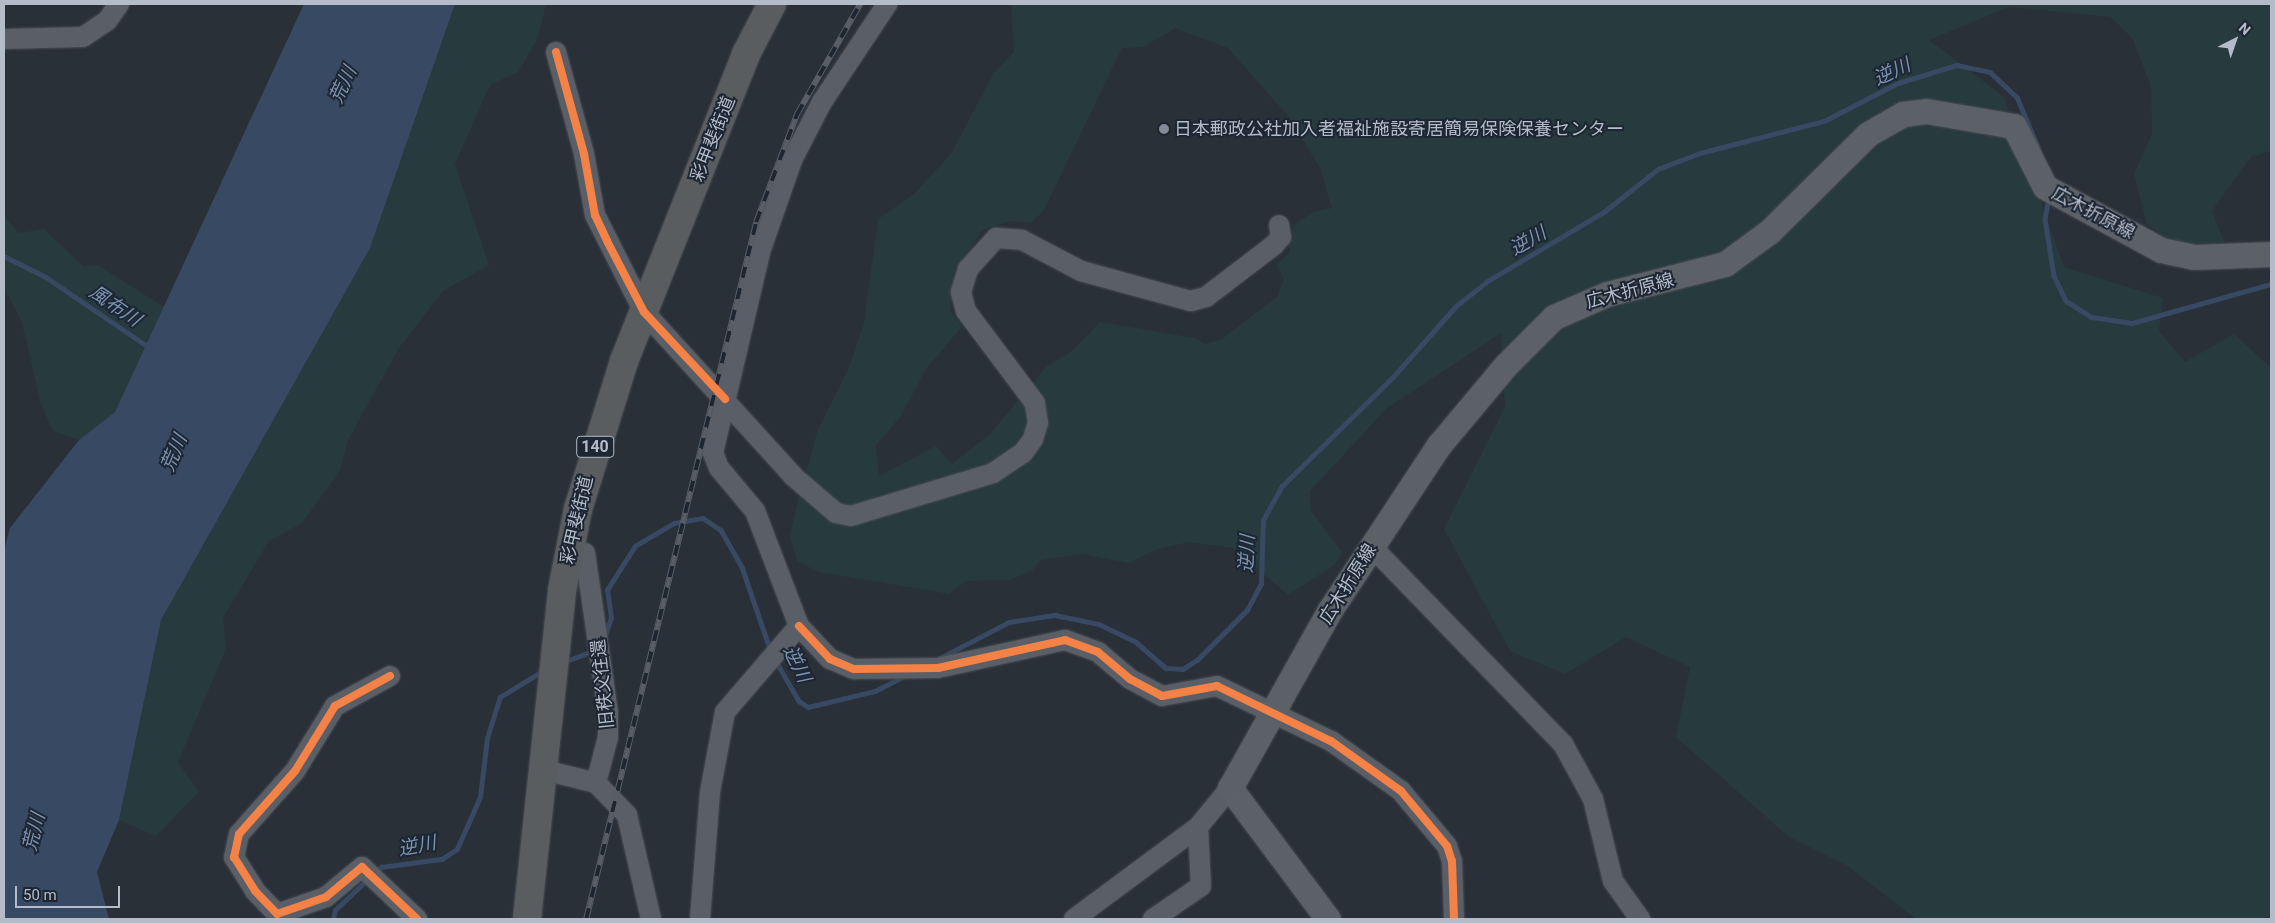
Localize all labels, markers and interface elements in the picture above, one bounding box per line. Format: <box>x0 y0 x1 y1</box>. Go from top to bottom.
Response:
north arrow <box>2210 15 2260 65</box>
text: N <box>2236 19 2254 38</box>
water label: 逆川 <box>1870 54 1914 90</box>
water label: 荒川 <box>325 63 361 107</box>
street label: 彩甲斐街道 <box>686 93 740 185</box>
place label: 日本郵政公社加入者福祉施設寄居簡易保険保養センター <box>1174 118 1624 140</box>
marker: 日本郵政公社加入者福祉施設寄居簡易保険保養センター <box>1158 123 1170 135</box>
street label: 広木折原線 <box>2048 182 2138 244</box>
water label: 逆川 <box>1506 222 1550 260</box>
street label: 広木折原線 <box>1584 269 1676 313</box>
water label: 風布川 <box>85 281 145 331</box>
water label: 荒川 <box>156 431 192 475</box>
road number: 140 <box>575 434 615 461</box>
street label: 彩甲斐街道 <box>556 474 598 566</box>
water label: 逆川 <box>1235 534 1259 574</box>
street label: 広木折原線 <box>1315 540 1381 628</box>
street label: 旧秩父往還 <box>588 638 618 730</box>
water label: 逆川 <box>778 642 816 686</box>
water label: 荒川 <box>18 811 50 853</box>
water label: 逆川 <box>396 831 438 861</box>
scale bar <box>18 876 122 908</box>
text: 50 m <box>23 886 57 904</box>

